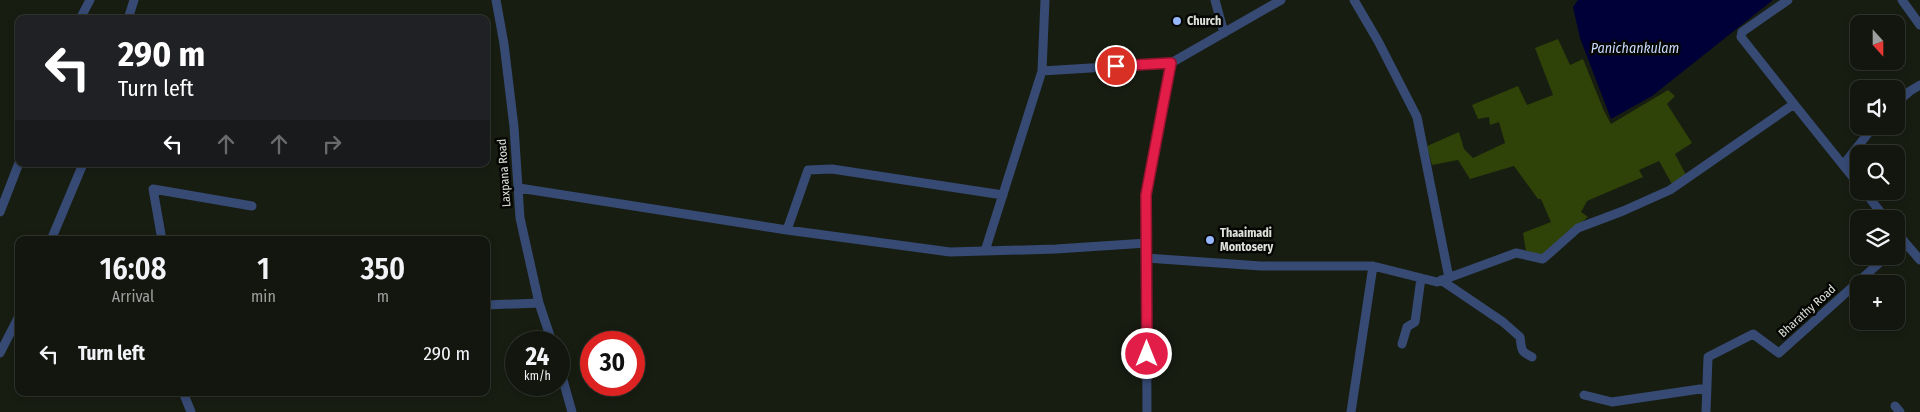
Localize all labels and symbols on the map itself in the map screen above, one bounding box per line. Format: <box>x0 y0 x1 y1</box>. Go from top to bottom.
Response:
place label: Church <box>1187 14 1221 28</box>
marker: Church <box>1171 15 1183 27</box>
north arrow <box>1850 15 1905 70</box>
water label: Panichankulam <box>1591 40 1679 57</box>
pin <box>1095 45 1137 87</box>
street label: Laxpana Road <box>495 138 513 208</box>
place label: Thaaimadi Montosery <box>1220 226 1273 254</box>
marker: Thaaimadi Montosery <box>1204 234 1216 246</box>
street label: Bharathy Road <box>1776 282 1838 340</box>
position arrow <box>1120 327 1172 379</box>
speed limit sign: 30 <box>580 331 645 396</box>

